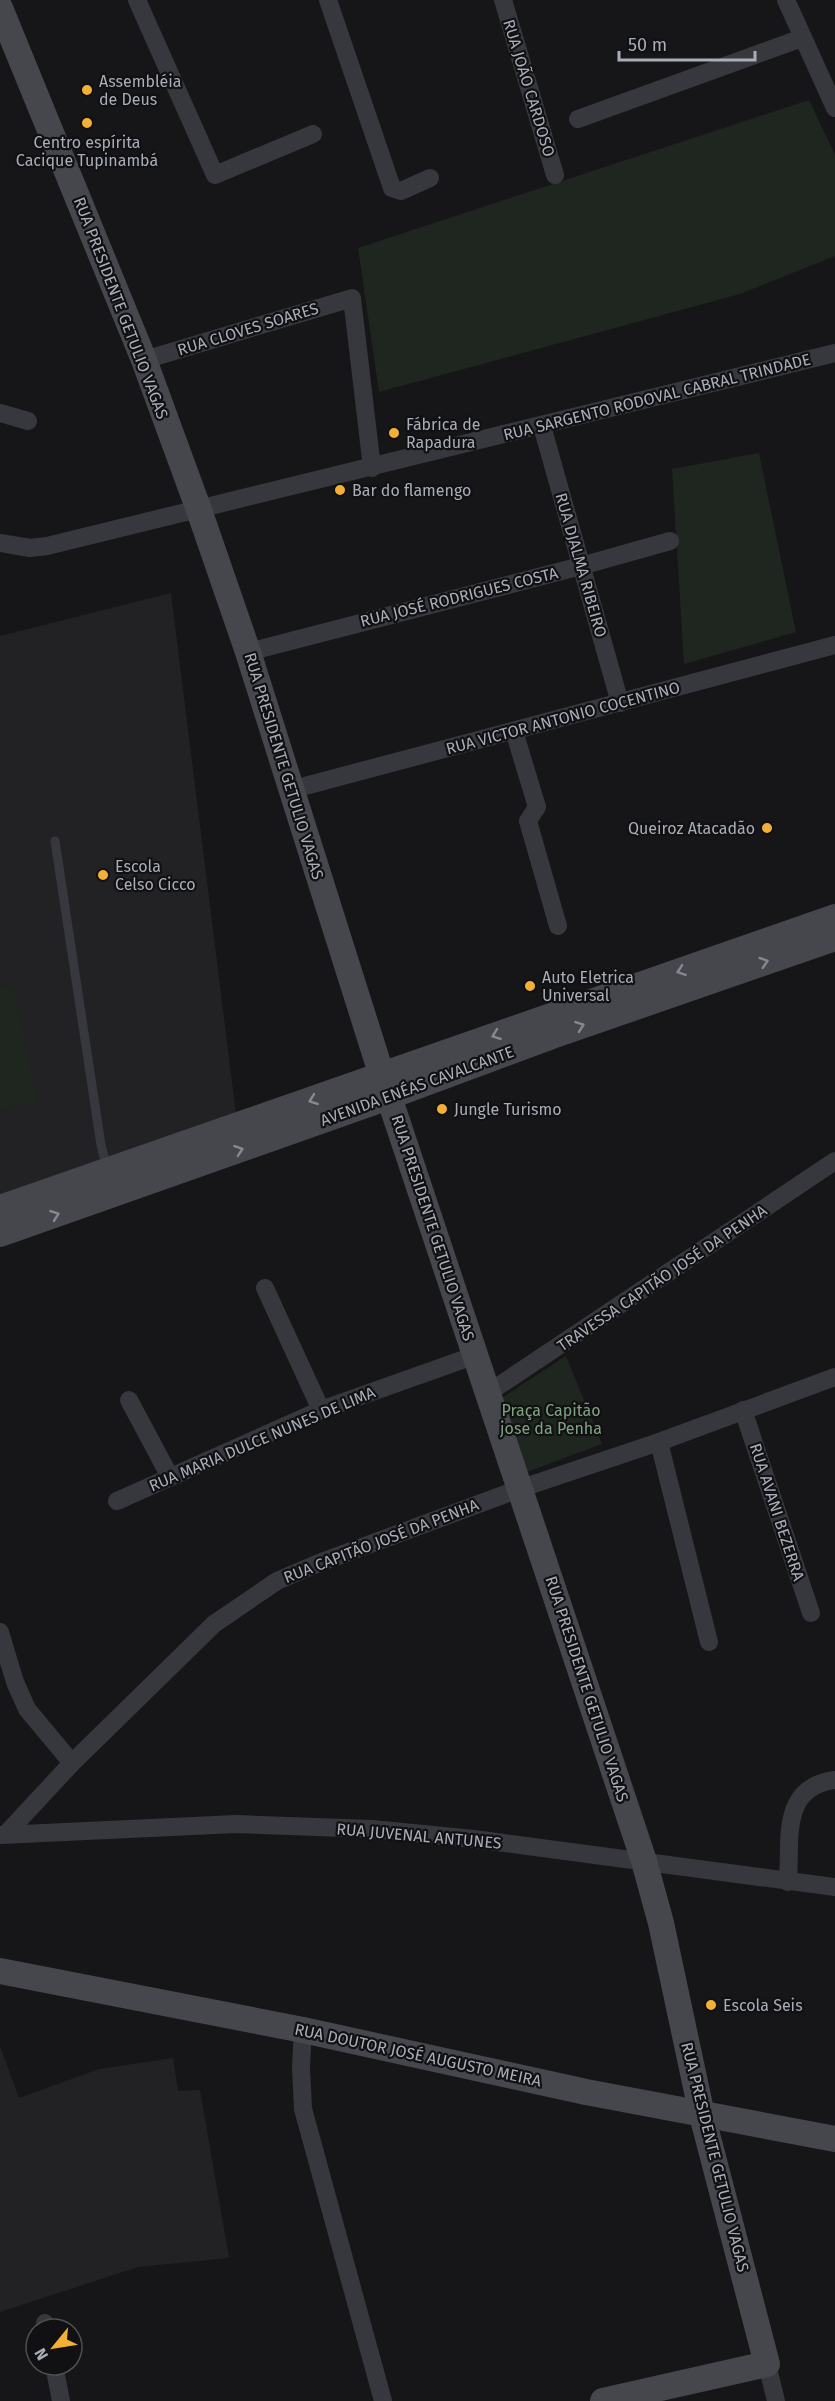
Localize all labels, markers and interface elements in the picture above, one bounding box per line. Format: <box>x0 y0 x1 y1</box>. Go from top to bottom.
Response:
street label: RUA JOÃO CARDOSO <box>499 17 559 159</box>
scale bar <box>619 24 756 62</box>
text: 50 m <box>628 34 667 56</box>
place label: Assembléia de Deus <box>99 72 181 109</box>
marker: Assembléia de Deus <box>80 83 94 97</box>
marker: Centro espírita Cacique Tupinambá <box>80 116 94 130</box>
place label: Centro espírita Cacique Tupinambá <box>16 133 158 170</box>
street label: RUA PRESIDENTE GETULIO VAGAS <box>70 194 172 422</box>
street label: RUA CLOVES SOARES <box>175 298 321 359</box>
street label: RUA SARGENTO RODOVAL CABRAL TRINDADE <box>501 350 813 444</box>
place label: Fábrica de Rapadura <box>406 415 481 452</box>
marker: Fábrica de Rapadura <box>387 426 401 440</box>
place label: Bar do flamengo <box>352 481 471 500</box>
marker: Bar do flamengo <box>333 483 347 497</box>
street label: RUA DJALMA RIBEIRO <box>551 491 611 639</box>
street label: RUA JOSÉ RODRIGUES COSTA <box>358 562 561 631</box>
street label: RUA PRESIDENTE GETULIO VAGAS <box>240 650 328 882</box>
street label: RUA VICTOR ANTONIO COCENTINO <box>444 678 682 758</box>
place label: Queiroz Atacadão <box>628 819 755 838</box>
marker: Queiroz Atacadão <box>760 821 774 835</box>
place label: Escola Celso Cicco <box>115 857 196 894</box>
marker: Escola Celso Cicco <box>96 868 110 882</box>
one-way arrow <box>758 956 769 969</box>
one-way arrow <box>676 963 686 976</box>
place label: Auto Eletrica Universal <box>542 968 634 1005</box>
marker: Auto Eletrica Universal <box>523 979 537 993</box>
one-way arrow <box>574 1021 585 1034</box>
one-way arrow <box>491 1027 502 1040</box>
street label: AVENIDA ENÉAS CAVALCANTE <box>317 1041 516 1130</box>
one-way arrow <box>308 1093 319 1106</box>
place label: Jungle Turismo <box>454 1100 562 1119</box>
marker: Jungle Turismo <box>435 1102 449 1116</box>
street label: RUA PRESIDENTE GETULIO VAGAS <box>387 1113 479 1344</box>
one-way arrow <box>233 1144 244 1157</box>
street label: TRAVESSA CAPITÃO JOSÉ DA PENHA <box>553 1199 771 1355</box>
one-way arrow <box>49 1210 60 1223</box>
street label: RUA MARIA DULCE NUNES DE LIMA <box>146 1382 379 1495</box>
park label: Praça Capitão jose da Penha <box>499 1401 602 1438</box>
street label: RUA AVANI BEZERRA <box>746 1441 808 1584</box>
street label: RUA CAPITÃO JOSÉ DA PENHA <box>281 1494 482 1587</box>
street label: RUA PRESIDENTE GETULIO VAGAS <box>541 1574 633 1805</box>
street label: RUA JUVENAL ANTUNES <box>336 1819 503 1853</box>
place label: Escola Seis <box>723 1996 803 2015</box>
marker: Escola Seis <box>704 1998 718 2012</box>
street label: RUA DOUTOR JOSÉ AUGUSTO MEIRA <box>293 2019 544 2091</box>
street label: RUA PRESIDENTE GETULIO VAGAS <box>677 2040 753 2274</box>
north arrow <box>24 2317 84 2377</box>
text: N <box>31 2345 52 2364</box>

